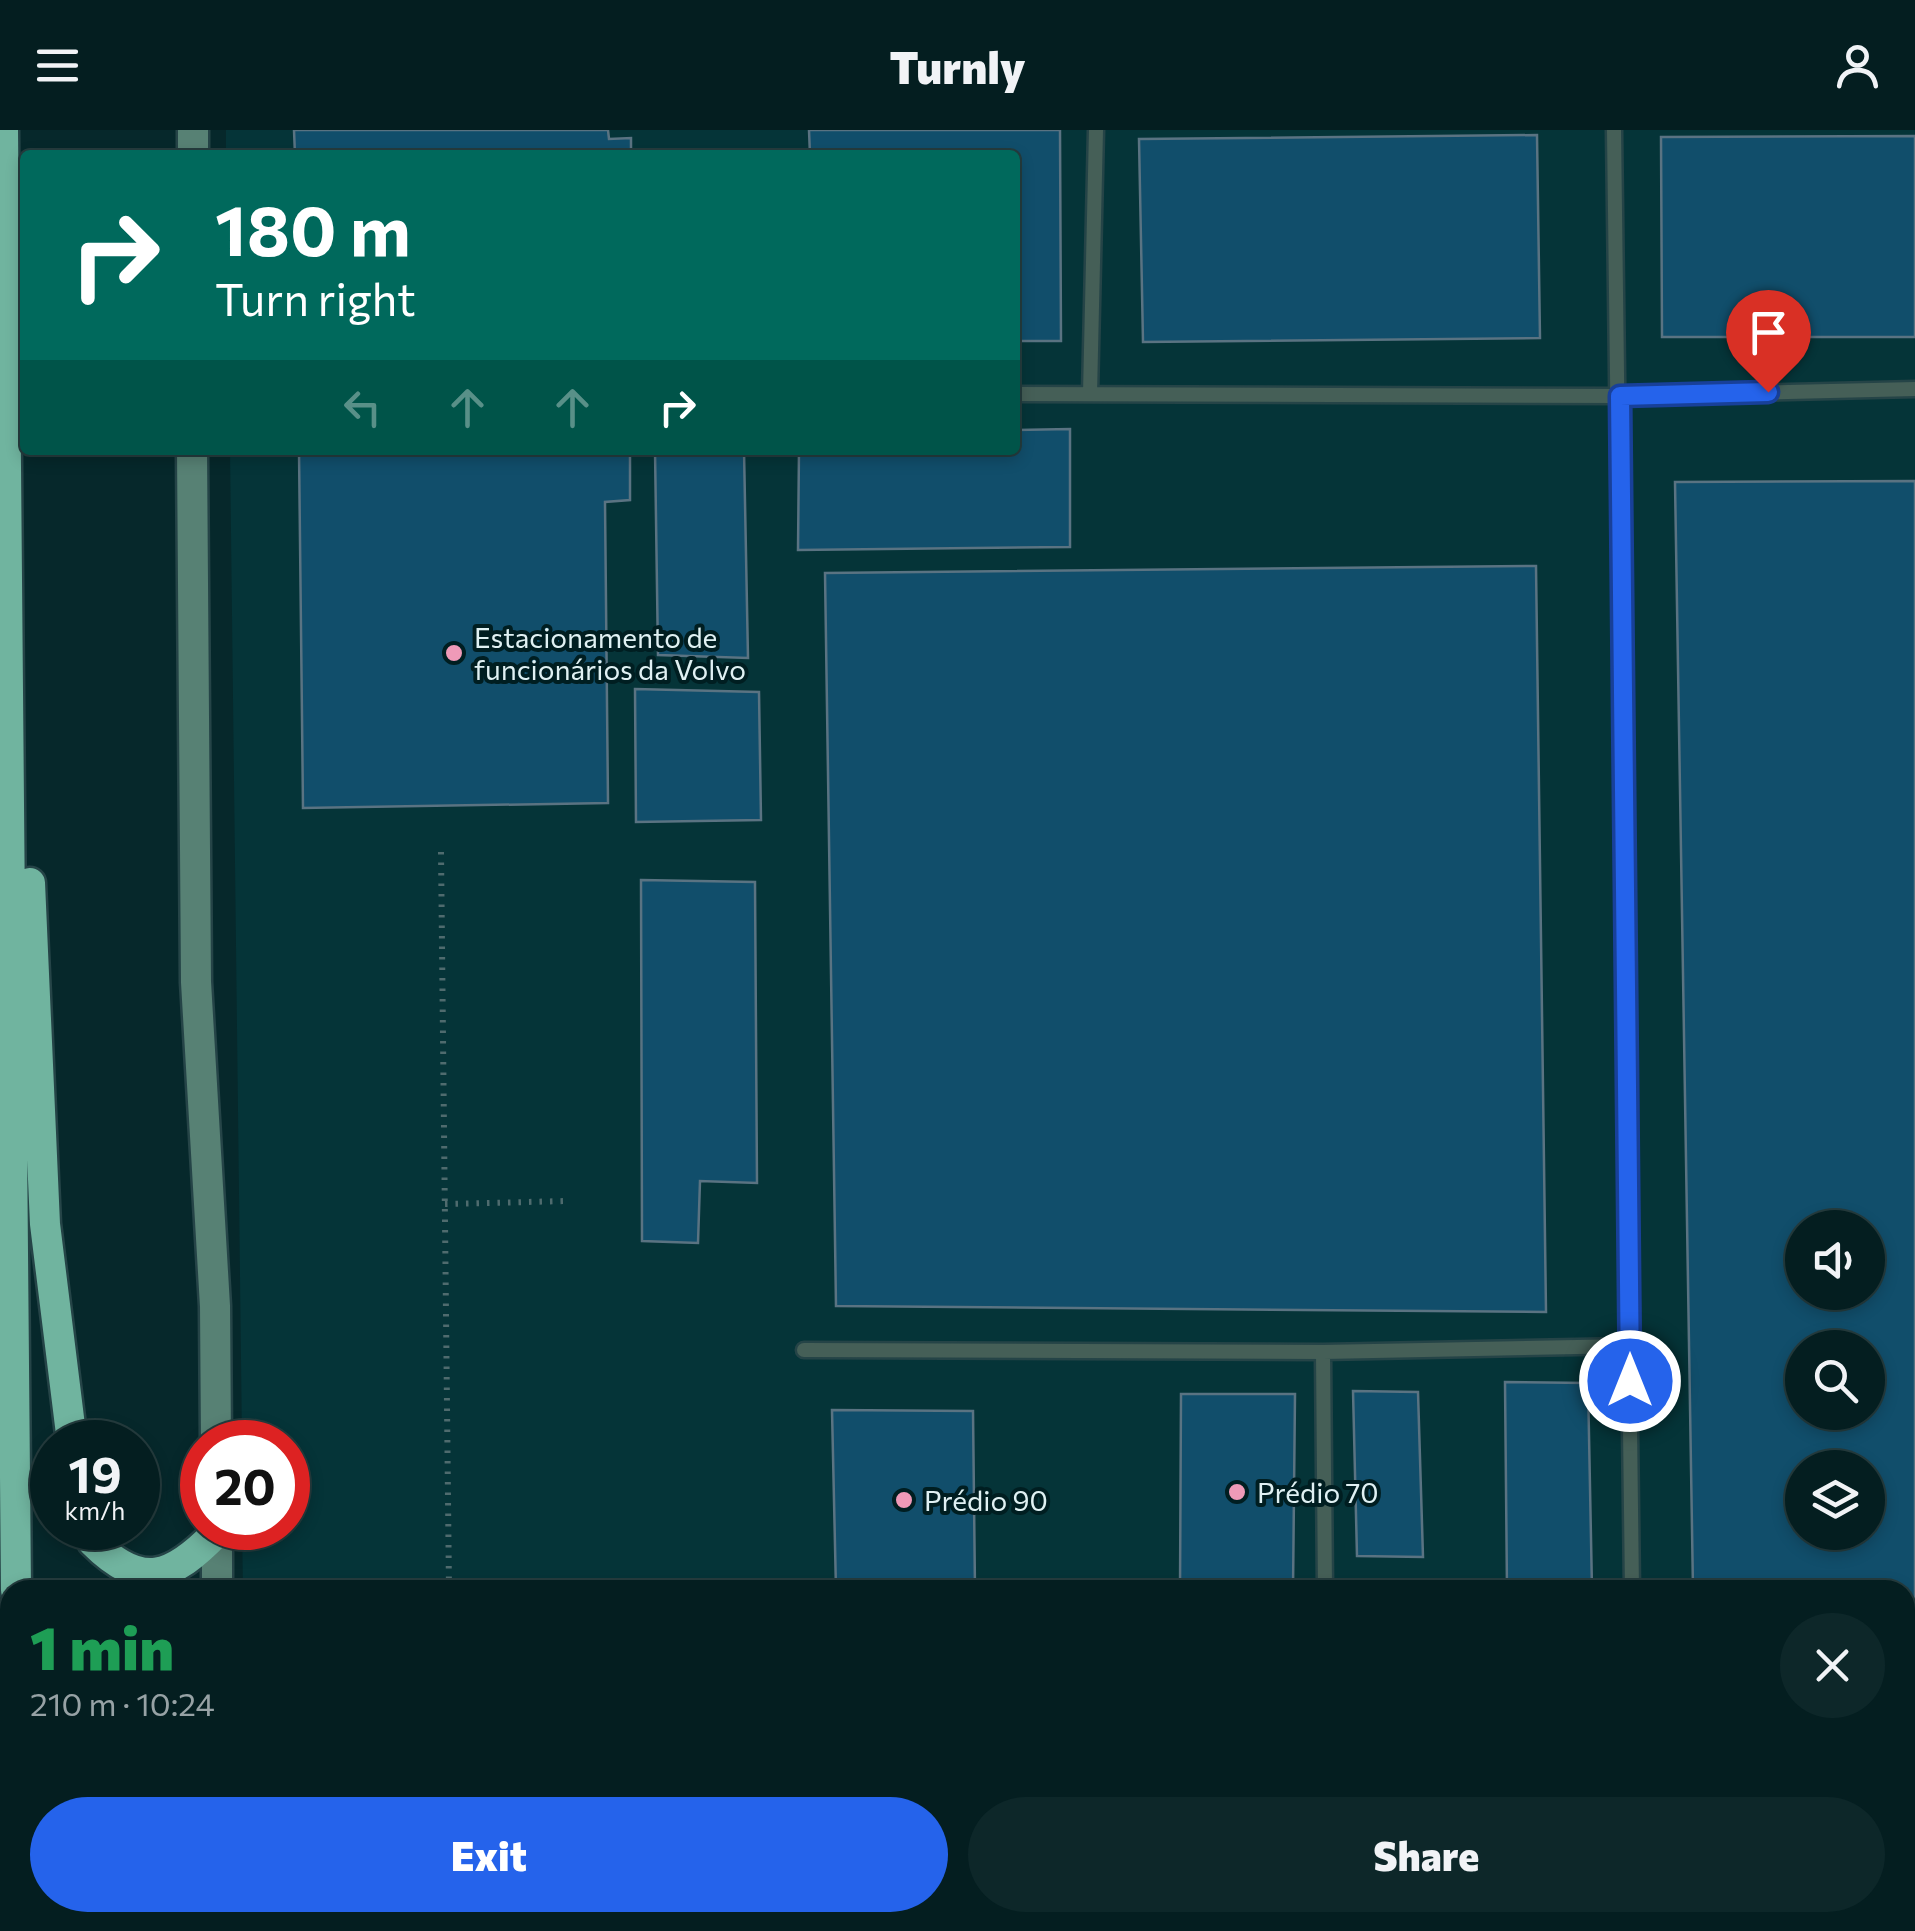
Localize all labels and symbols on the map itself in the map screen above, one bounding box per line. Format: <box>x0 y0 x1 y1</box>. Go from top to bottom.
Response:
pin <box>1726 290 1811 393</box>
place label: Estacionamento de funcionários da Volvo <box>474 620 746 686</box>
marker: Estacionamento de funcionários da Volvo <box>443 642 465 664</box>
position arrow <box>1578 1329 1682 1433</box>
speed limit sign: 20 <box>180 1420 310 1550</box>
place label: Prédio 70 <box>1257 1475 1378 1509</box>
marker: Prédio 70 <box>1226 1481 1248 1503</box>
place label: Prédio 90 <box>924 1483 1048 1517</box>
marker: Prédio 90 <box>893 1489 915 1511</box>

